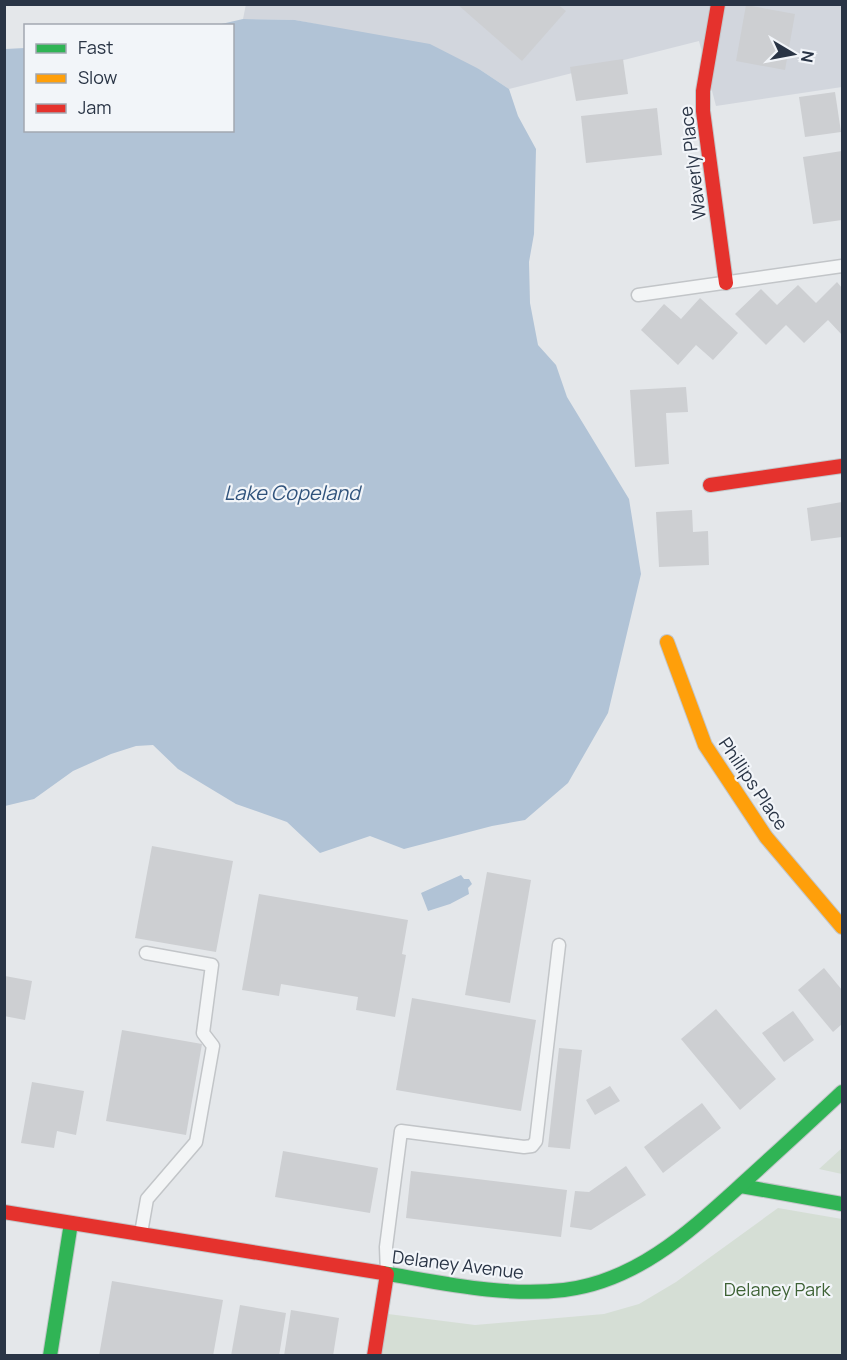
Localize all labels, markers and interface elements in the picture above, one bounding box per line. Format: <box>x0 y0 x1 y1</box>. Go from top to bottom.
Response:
legend <box>24 24 234 132</box>
north arrow <box>763 24 823 84</box>
text: Fast <box>78 35 113 59</box>
text: N <box>796 49 820 64</box>
text: Slow <box>78 65 118 89</box>
text: Jam <box>78 95 112 119</box>
street label: Waverly Place <box>673 105 711 221</box>
water label: Lake Copeland <box>224 479 363 506</box>
street label: Phillips Place <box>714 732 794 835</box>
street label: Delaney Avenue <box>391 1244 525 1284</box>
park label: Delaney Park <box>724 1277 831 1301</box>

